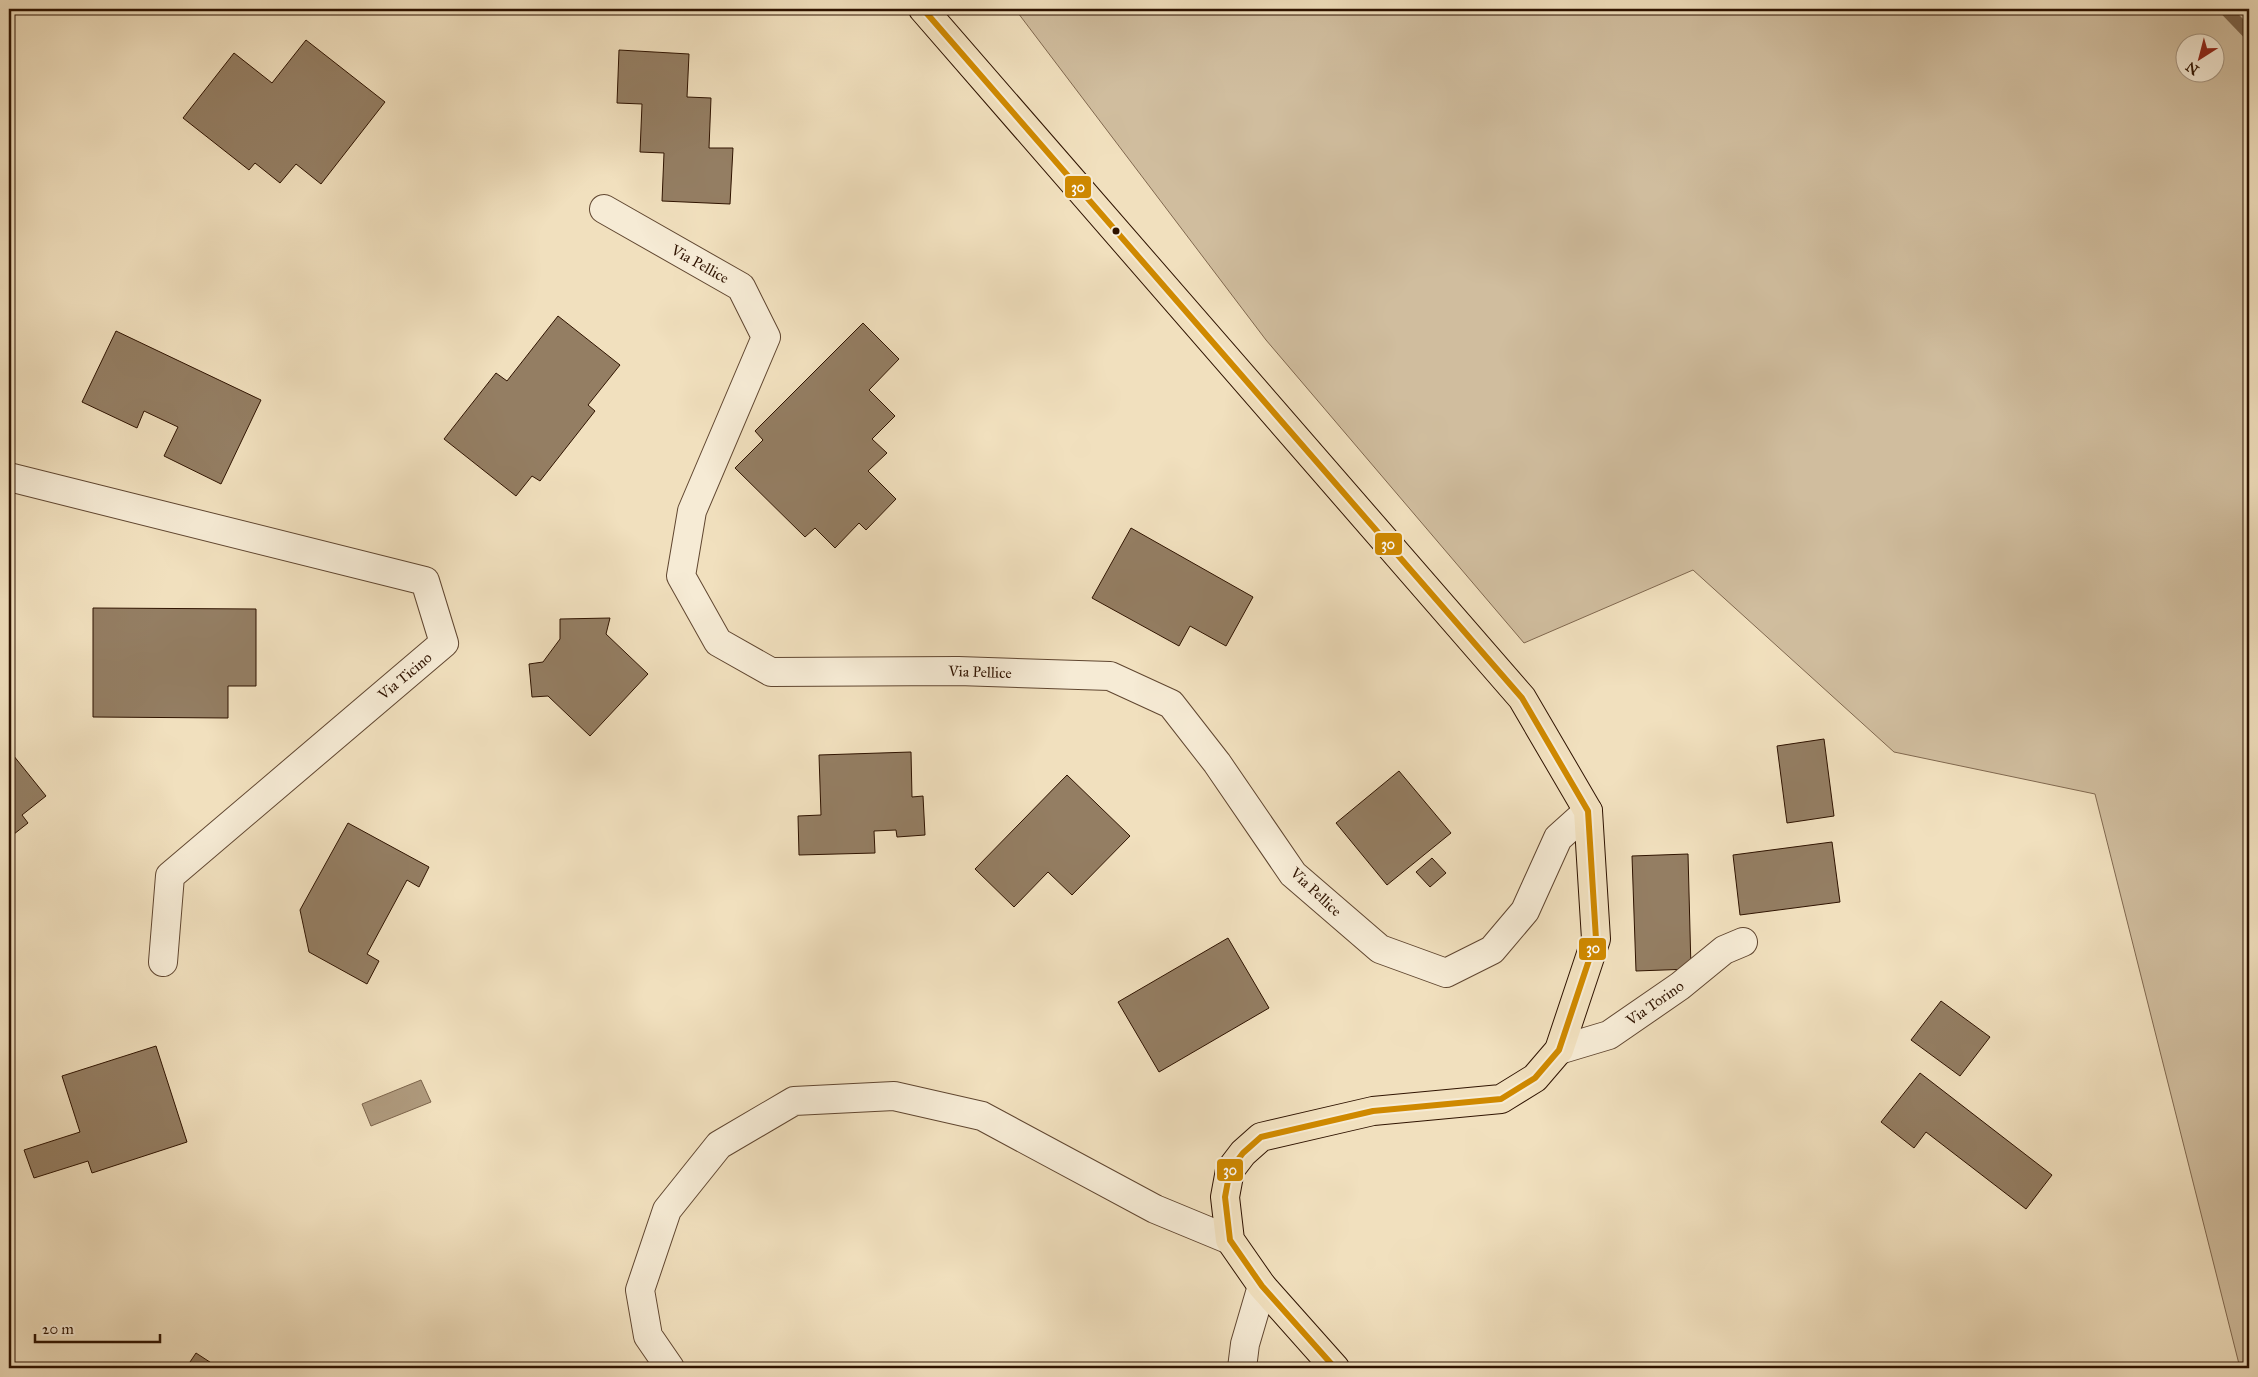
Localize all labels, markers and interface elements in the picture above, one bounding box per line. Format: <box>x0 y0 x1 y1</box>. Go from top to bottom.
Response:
north arrow <box>2176 32 2226 82</box>
text: N <box>2183 58 2202 78</box>
line badge: 30 <box>1064 175 1092 199</box>
text: 30 <box>1071 179 1085 197</box>
unlabelled marker <box>1111 226 1121 236</box>
street label: Via Pellice <box>667 240 732 287</box>
line badge: 30 <box>1374 532 1403 556</box>
text: 30 <box>1381 536 1395 554</box>
street label: Via Ticino <box>374 648 436 704</box>
street label: Via Pellice <box>947 662 1012 682</box>
street label: Via Pellice <box>1286 863 1345 920</box>
line badge: 30 <box>1578 937 1607 961</box>
text: 30 <box>1586 940 1600 958</box>
street label: Via Torino <box>1622 976 1688 1030</box>
line badge: 30 <box>1216 1158 1244 1182</box>
text: 30 <box>1223 1162 1237 1180</box>
scale bar <box>35 1312 160 1344</box>
text: 20 m <box>42 1320 74 1338</box>

